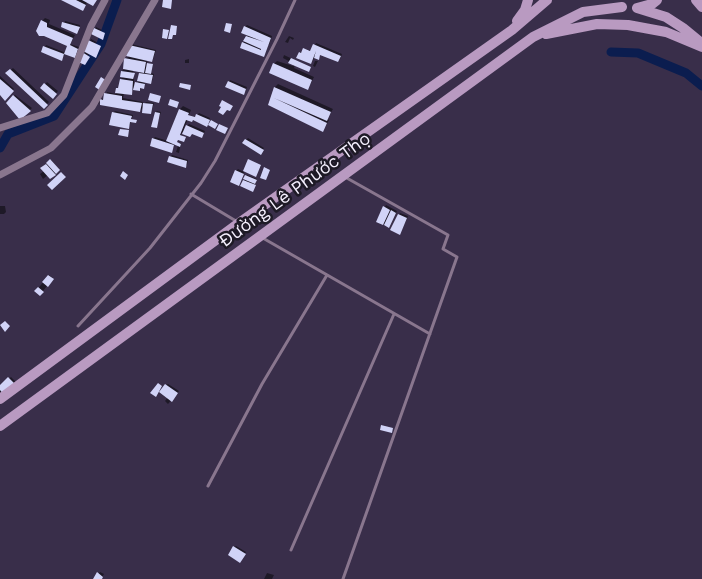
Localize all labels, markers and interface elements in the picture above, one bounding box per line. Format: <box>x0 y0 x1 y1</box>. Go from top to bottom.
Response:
street label: Đường Lê Phước Thọ <box>215 128 375 252</box>

